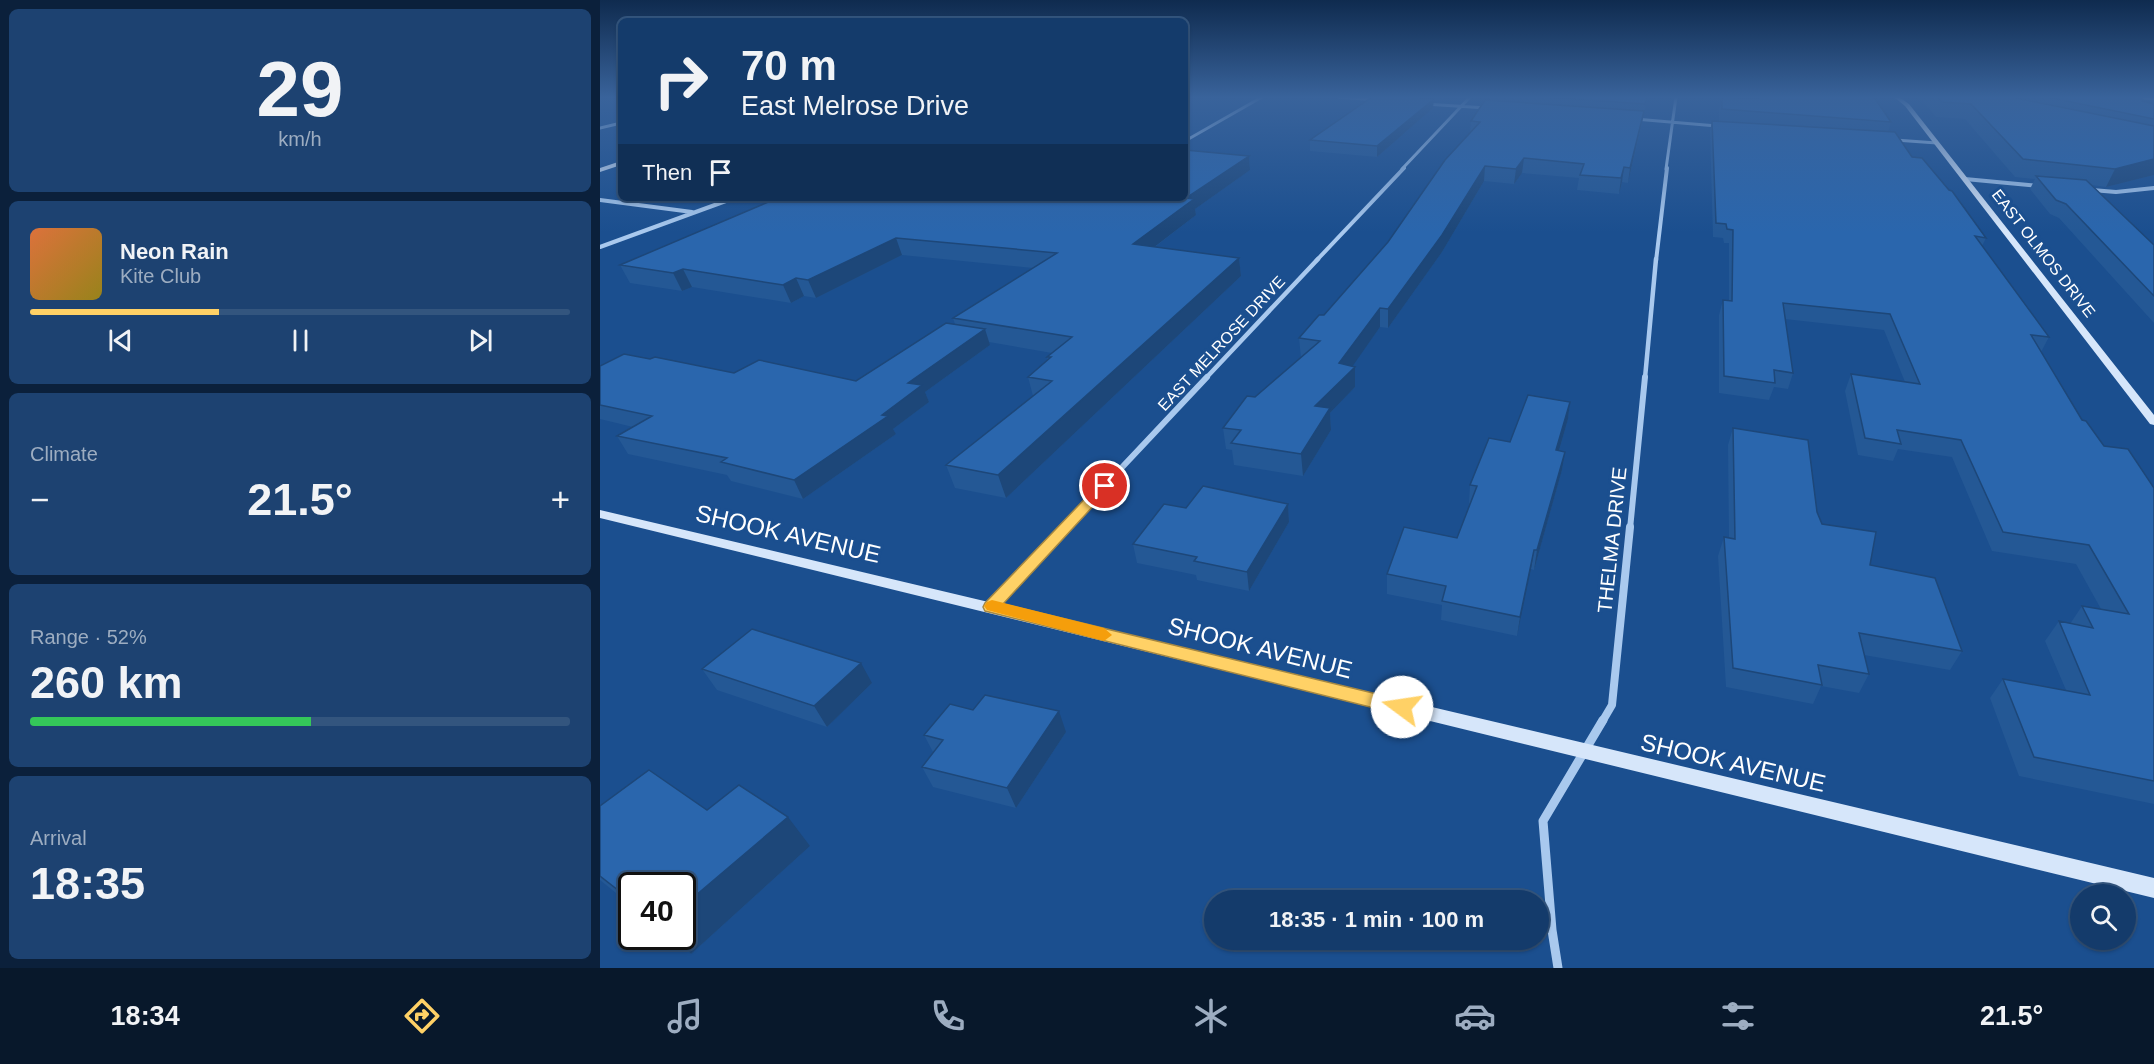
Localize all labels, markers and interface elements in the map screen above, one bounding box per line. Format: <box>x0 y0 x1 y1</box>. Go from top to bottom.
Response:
icon: right <box>642 42 720 120</box>
text: 70 m <box>741 42 837 89</box>
text: 29 <box>257 45 343 133</box>
text: East Melrose Drive <box>741 91 969 121</box>
text: km/h <box>278 128 322 150</box>
icon: arrive <box>704 156 737 189</box>
text: Then <box>642 160 692 185</box>
street label: EAST OLMOS DRIVE <box>1989 186 2099 320</box>
text: Neon Rain <box>120 239 229 264</box>
text: Kite Club <box>120 265 201 287</box>
street label: EAST MELROSE DRIVE <box>1155 273 1288 414</box>
icon: previous <box>104 324 137 357</box>
icon: pause <box>284 324 317 357</box>
icon: next <box>464 324 497 357</box>
text: Climate <box>30 443 98 465</box>
pin <box>1079 460 1130 511</box>
street label: THELMA DRIVE <box>1593 466 1631 614</box>
icon: arrive <box>1088 469 1121 502</box>
text: 21.5° <box>247 474 353 525</box>
text: − <box>30 481 49 518</box>
text: + <box>551 481 570 518</box>
street label: SHOOK AVENUE <box>693 499 883 568</box>
street label: SHOOK AVENUE <box>1165 612 1355 683</box>
text: Range · 52% <box>30 626 147 648</box>
text: 260 km <box>30 657 183 708</box>
position arrow <box>1370 675 1434 739</box>
street label: SHOOK AVENUE <box>1638 728 1828 797</box>
text: Arrival <box>30 827 87 849</box>
text: 18:35 <box>30 858 145 909</box>
speed limit sign: 40 <box>618 872 696 950</box>
map controls <box>2070 884 2136 950</box>
button: search <box>2070 884 2136 950</box>
text: 18:35 · 1 min · 100 m <box>1269 907 1484 932</box>
icon: directions <box>401 995 443 1037</box>
icon: music <box>664 995 706 1037</box>
icon: phone <box>927 995 969 1037</box>
icon: climate <box>1190 995 1232 1037</box>
icon: car <box>1454 995 1496 1037</box>
icon: filters <box>1717 995 1759 1037</box>
text: 18:34 <box>111 1001 180 1031</box>
text: 21.5° <box>1980 1001 2043 1031</box>

